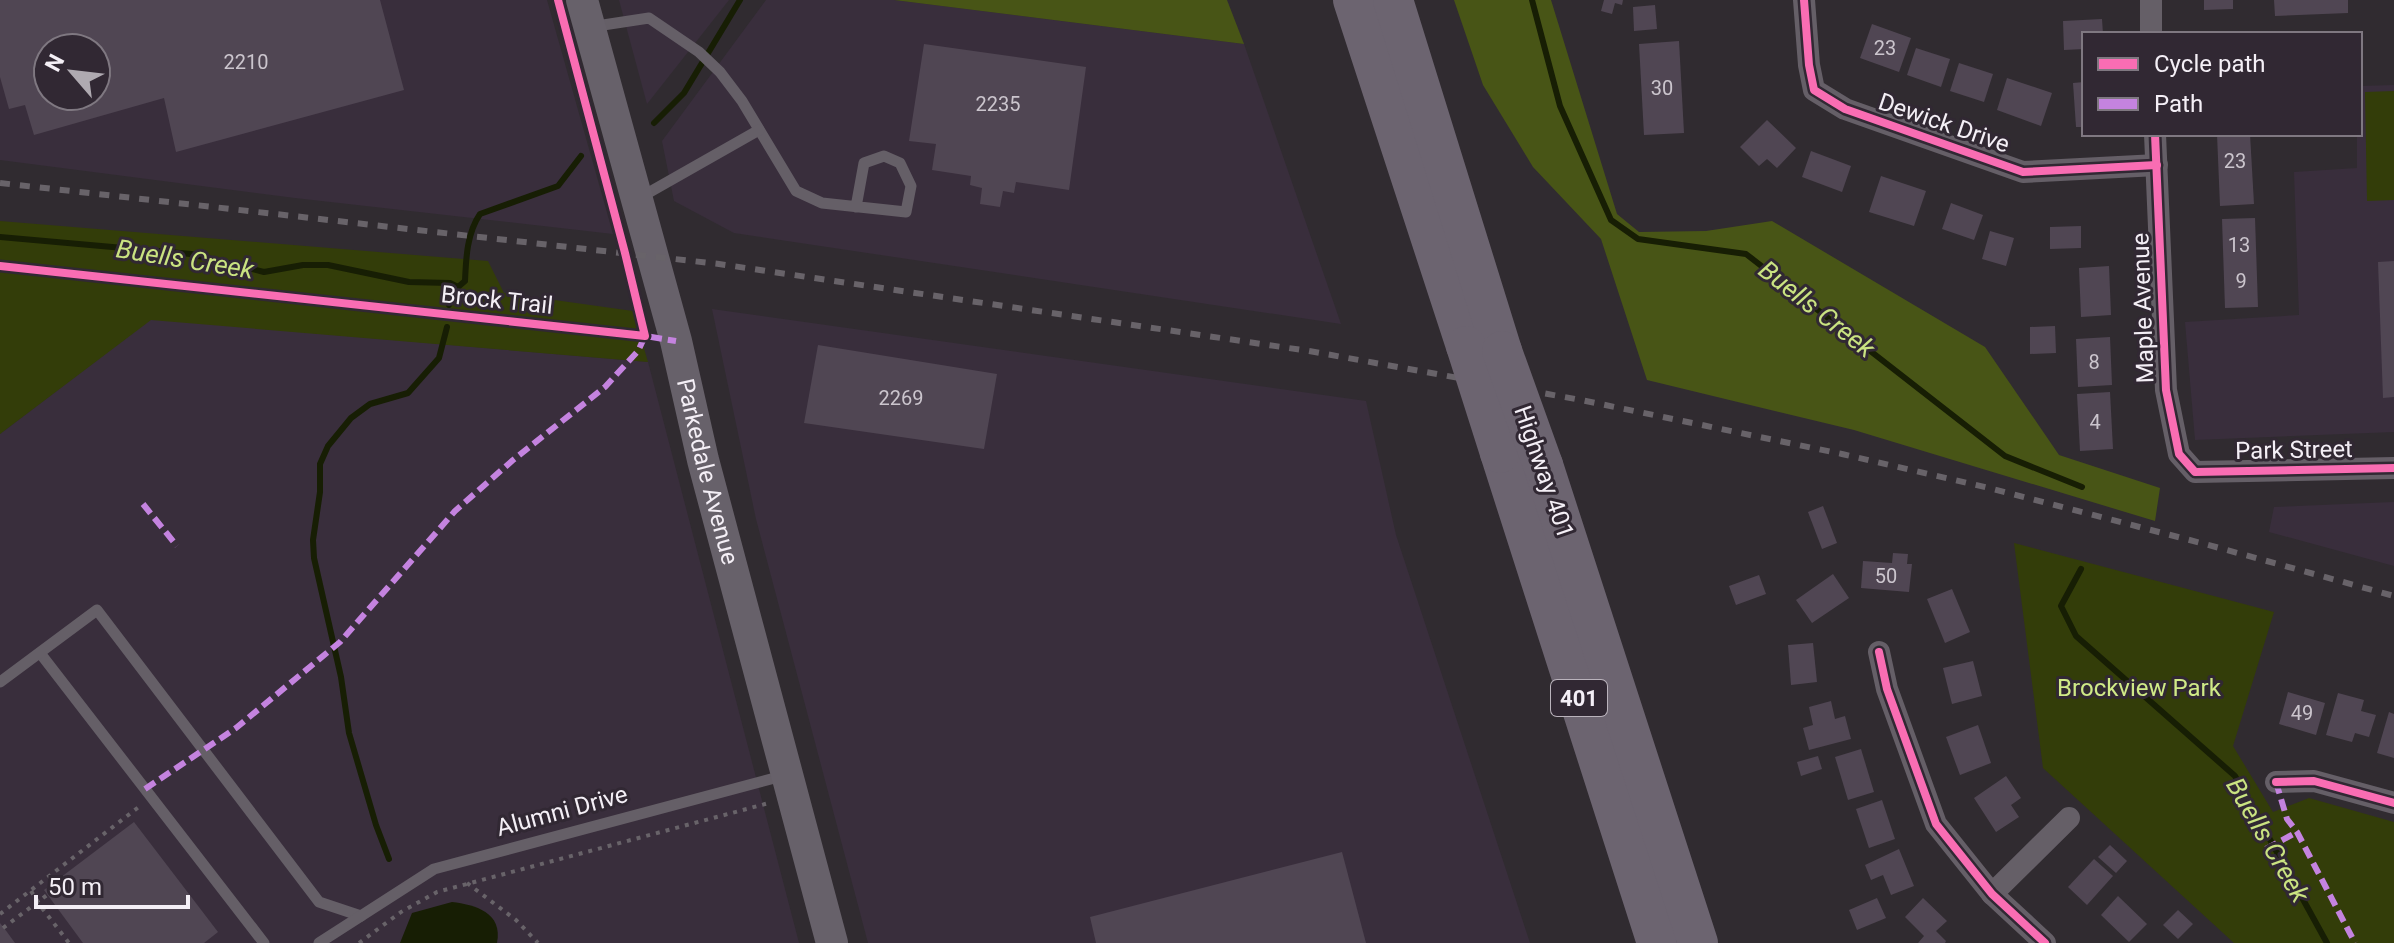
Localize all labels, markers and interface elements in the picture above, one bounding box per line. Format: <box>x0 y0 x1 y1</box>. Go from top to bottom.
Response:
north arrow <box>32 32 112 112</box>
legend <box>2082 32 2362 136</box>
house number: 23 <box>1874 36 1896 60</box>
text: N <box>40 50 69 76</box>
house number: 2210 <box>224 50 268 74</box>
text: Cycle path <box>2154 50 2266 78</box>
house number: 30 <box>1651 76 1673 100</box>
street label: Dewick Drive <box>1875 87 2013 159</box>
text: Path <box>2154 90 2203 118</box>
house number: 2235 <box>976 92 1020 116</box>
house number: 23 <box>2224 149 2246 173</box>
street label: Maple Avenue <box>2126 232 2160 384</box>
water label: Buells Creek <box>114 233 257 285</box>
house number: 13 <box>2228 233 2250 257</box>
water label: Buells Creek <box>1753 254 1882 364</box>
house number: 9 <box>2235 269 2247 293</box>
street label: Brock Trail <box>440 280 554 320</box>
house number: 8 <box>2088 350 2100 374</box>
street label: Parkedale Avenue <box>671 376 744 568</box>
house number: 2269 <box>879 386 923 410</box>
street label: Highway 401 <box>1508 402 1580 542</box>
house number: 4 <box>2089 410 2101 434</box>
street label: Park Street <box>2235 435 2353 465</box>
house number: 50 <box>1875 564 1897 588</box>
park label: Brockview Park <box>2057 674 2222 702</box>
road number: 401 <box>1551 680 1607 716</box>
house number: 49 <box>2291 701 2313 725</box>
water label: Buells Creek <box>2220 772 2316 909</box>
street label: Alumni Drive <box>493 780 631 842</box>
scale bar <box>36 859 188 909</box>
text: 50 m <box>48 873 102 901</box>

